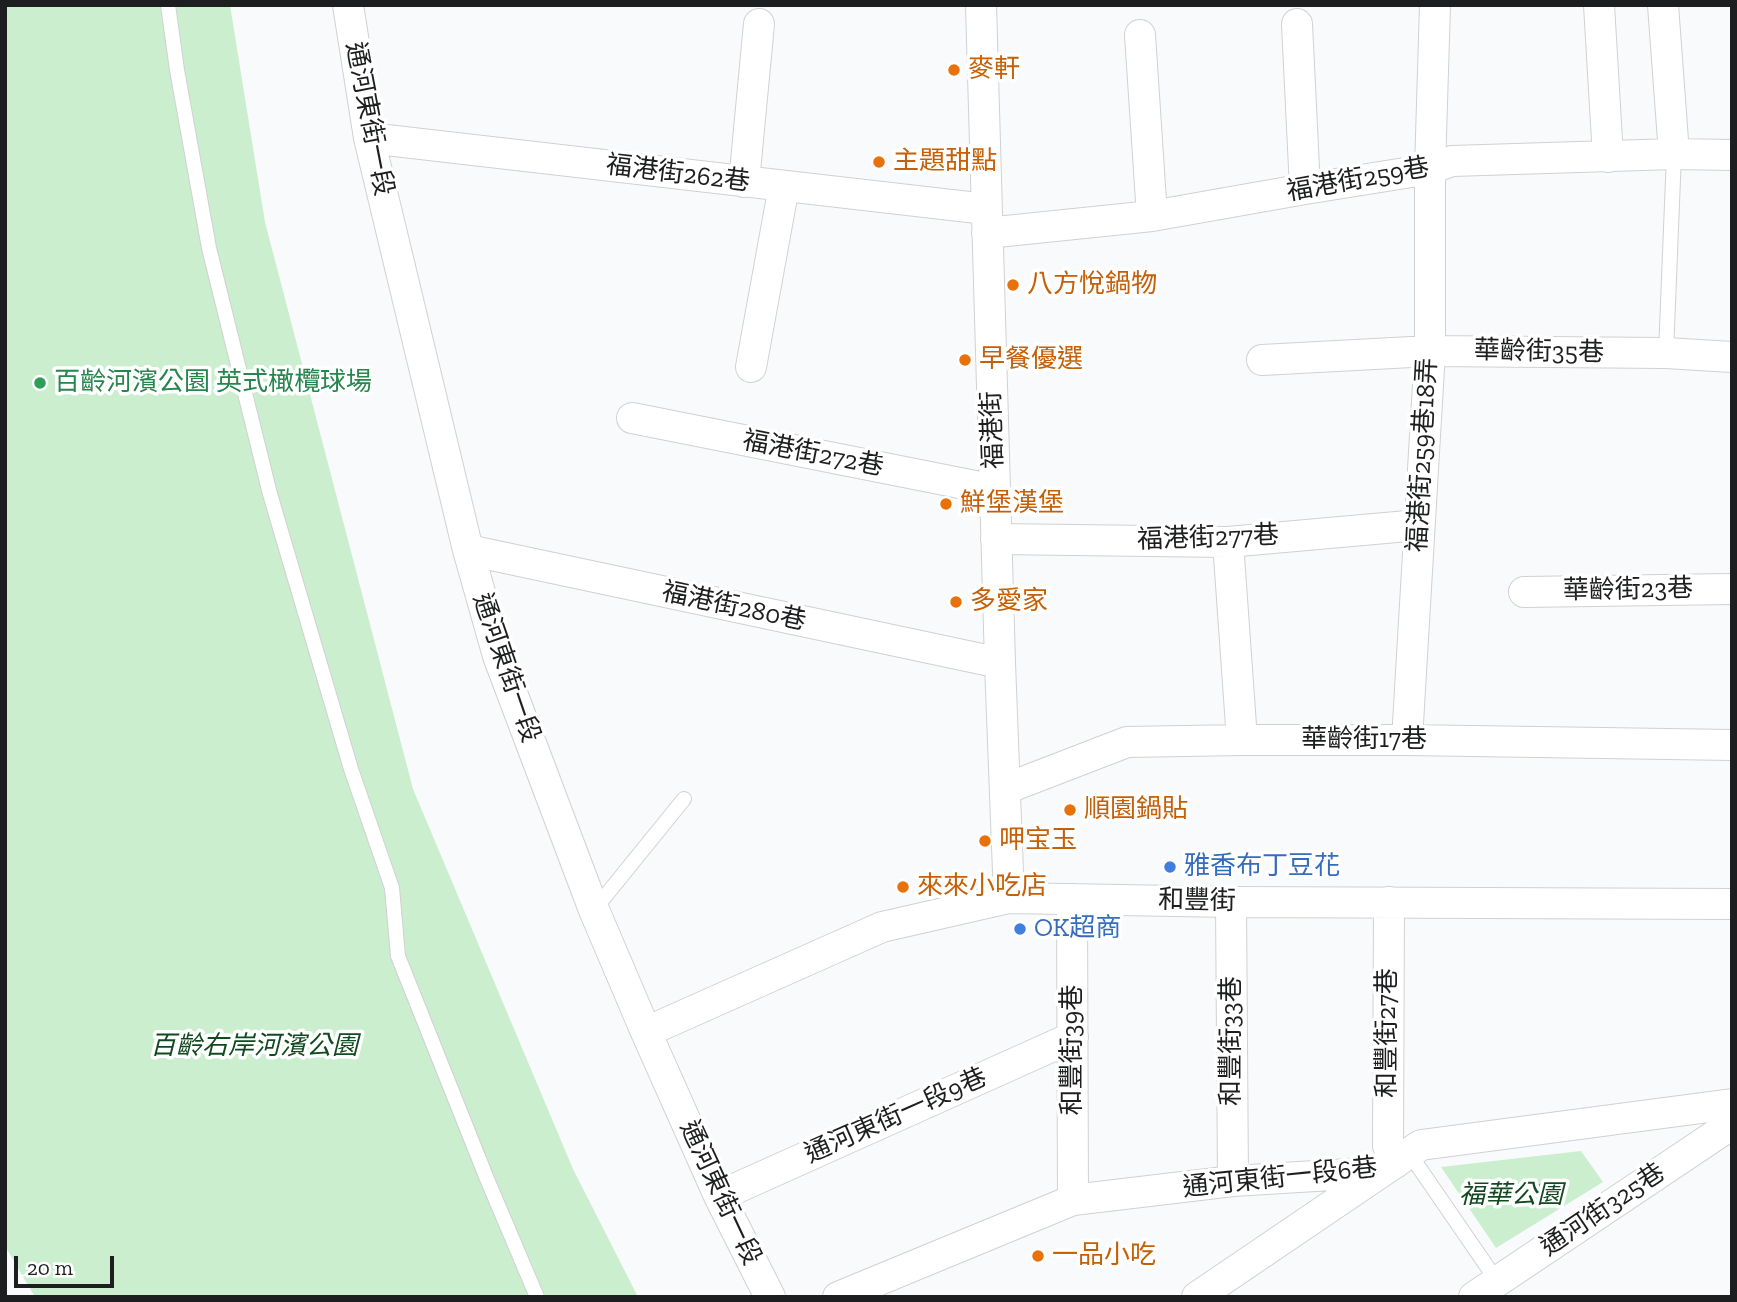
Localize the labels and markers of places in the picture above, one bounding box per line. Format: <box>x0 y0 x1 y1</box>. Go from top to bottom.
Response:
place label: 麥軒 <box>968 54 1020 86</box>
marker: 麥軒 <box>946 62 962 78</box>
place label: 主題甜點 <box>893 146 997 178</box>
marker: 主題甜點 <box>871 154 887 170</box>
place label: 八方悅鍋物 <box>1027 269 1157 301</box>
marker: 八方悅鍋物 <box>1005 277 1021 293</box>
place label: 早餐優選 <box>979 344 1083 376</box>
marker: 早餐優選 <box>957 352 973 368</box>
place label: 百齡河濱公園 英式橄欖球場 <box>54 367 372 399</box>
marker: 百齡河濱公園 英式橄欖球場 <box>32 375 48 391</box>
place label: 鮮堡漢堡 <box>960 488 1064 520</box>
marker: 鮮堡漢堡 <box>938 496 954 512</box>
place label: 多愛家 <box>970 586 1048 618</box>
marker: 多愛家 <box>948 594 964 610</box>
place label: 順園鍋貼 <box>1084 794 1188 826</box>
marker: 順園鍋貼 <box>1062 802 1078 818</box>
place label: 呷宝玉 <box>999 825 1077 857</box>
marker: 呷宝玉 <box>977 833 993 849</box>
place label: 雅香布丁豆花 <box>1184 851 1340 883</box>
marker: 雅香布丁豆花 <box>1162 859 1178 875</box>
place label: 來來小吃店 <box>917 871 1047 903</box>
marker: 來來小吃店 <box>895 879 911 895</box>
place label: OK超商 <box>1034 913 1121 945</box>
marker: OK超商 <box>1012 921 1028 937</box>
place label: 一品小吃 <box>1052 1240 1156 1272</box>
marker: 一品小吃 <box>1030 1248 1046 1264</box>

